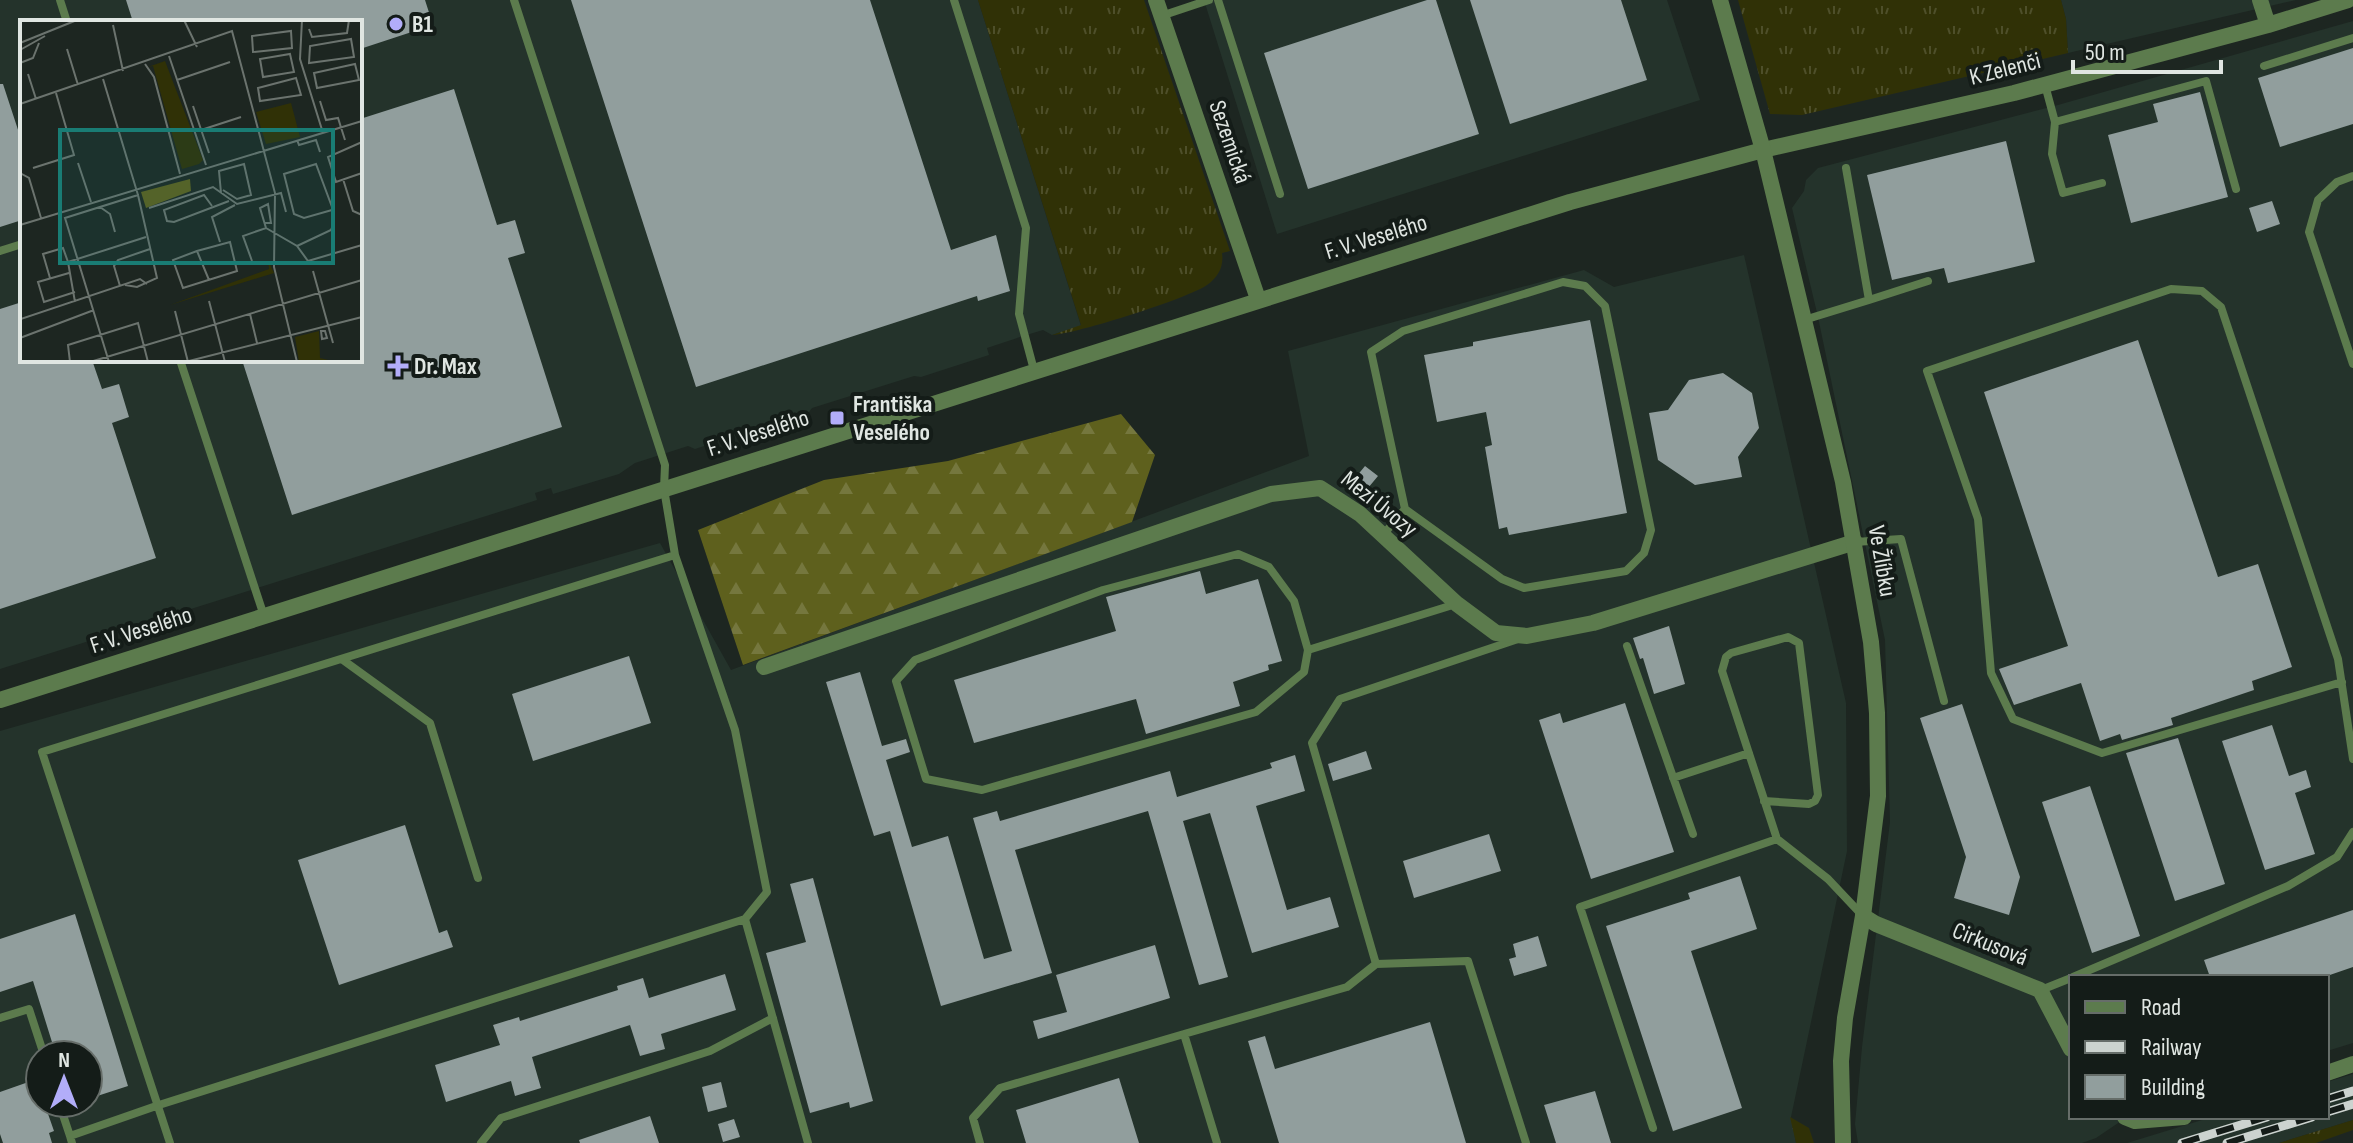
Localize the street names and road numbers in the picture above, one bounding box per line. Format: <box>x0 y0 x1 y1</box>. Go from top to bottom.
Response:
street label: K Zelenči <box>1966 46 2044 92</box>
street label: Sezemická <box>1202 97 1258 187</box>
street label: F. V. Veselého <box>1321 208 1431 266</box>
street label: F. V. Veselého <box>703 403 813 463</box>
street label: Mezi Úvozy <box>1335 465 1423 543</box>
street label: Ve Žlíbku <box>1862 523 1902 599</box>
street label: F. V. Veselého <box>86 600 196 660</box>
street label: Cirkusová <box>1948 916 2032 972</box>

